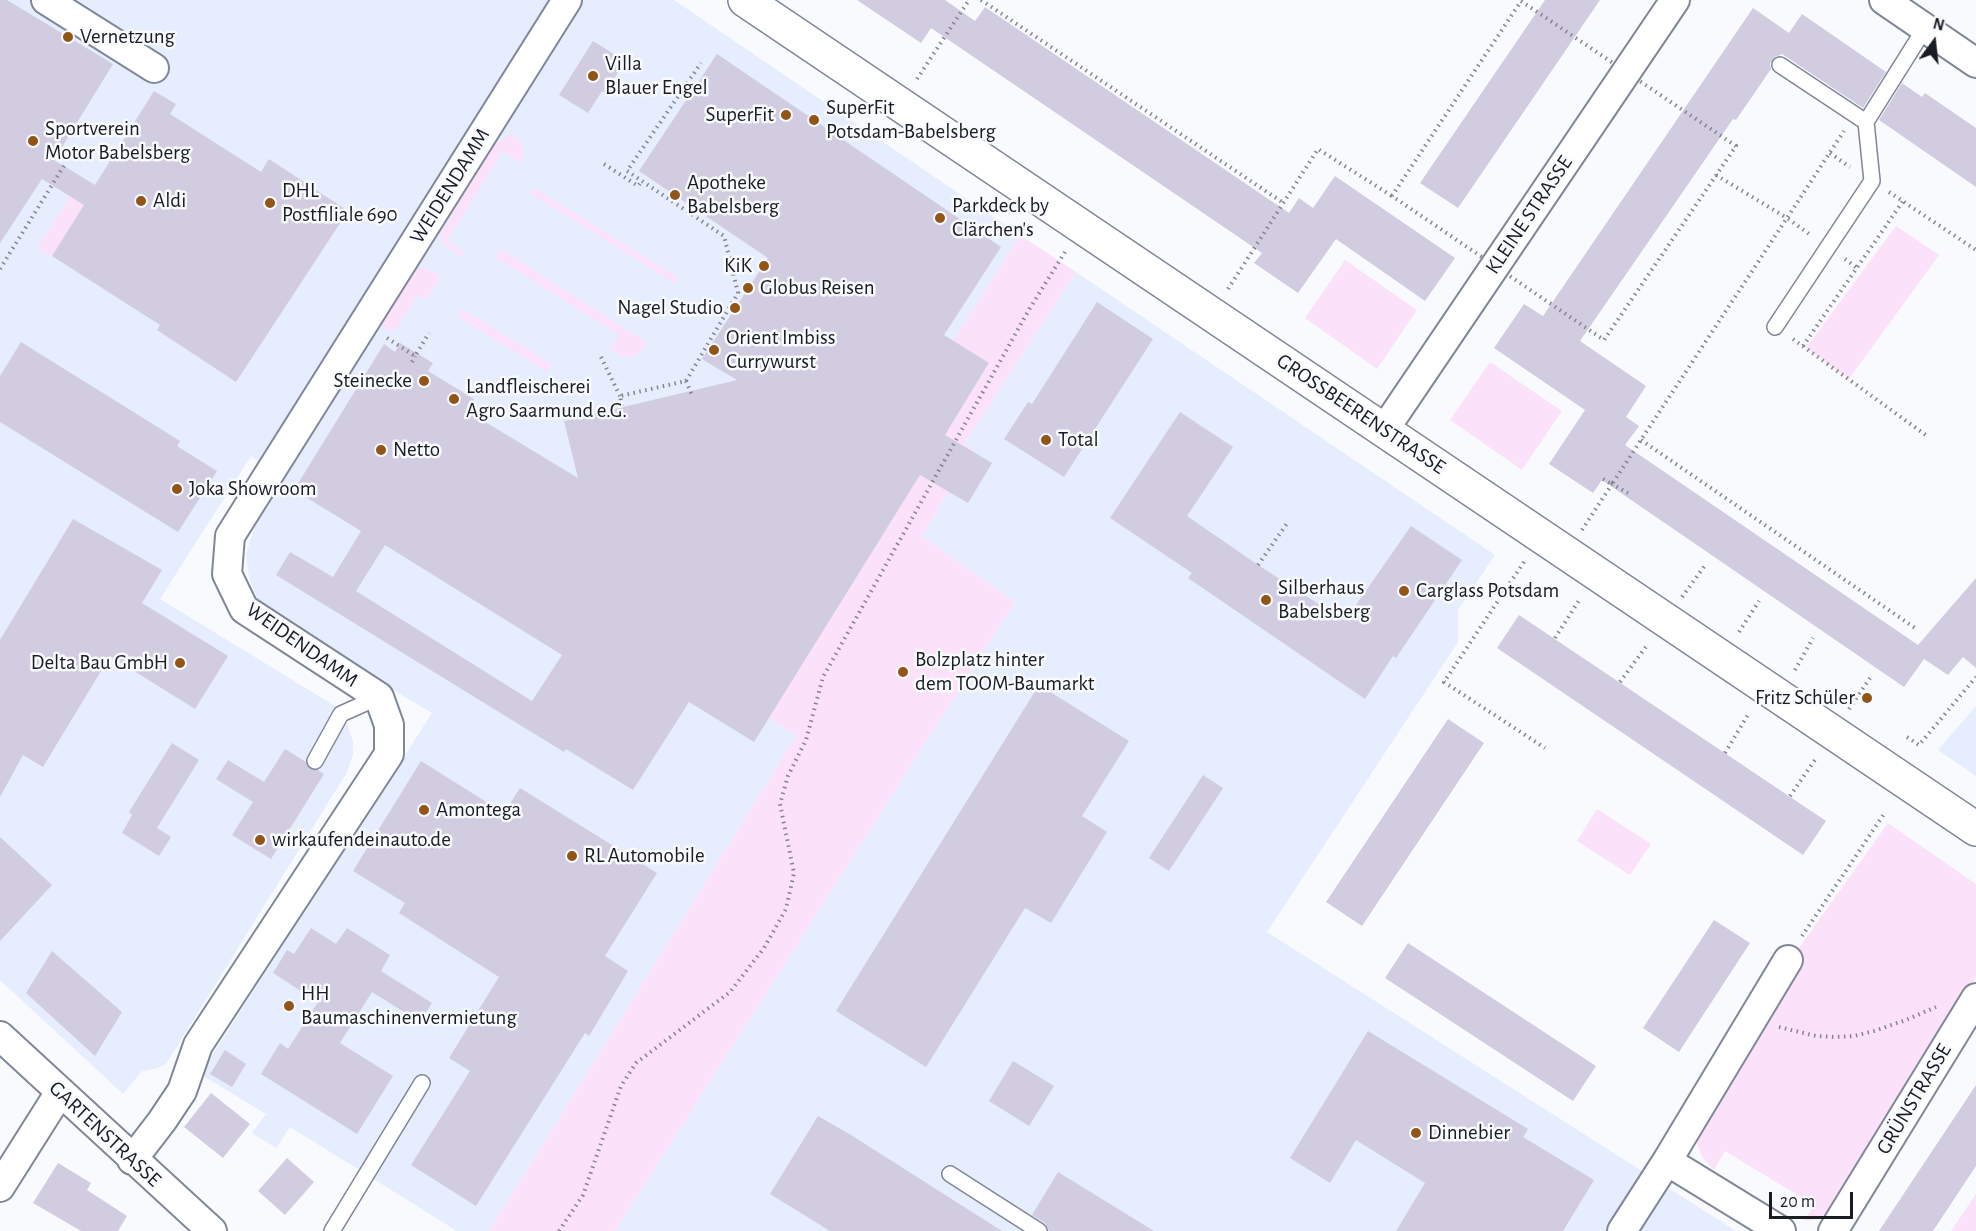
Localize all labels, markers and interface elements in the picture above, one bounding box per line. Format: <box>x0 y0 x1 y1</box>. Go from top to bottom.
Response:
north arrow <box>1904 12 1964 72</box>
text: N <box>1931 15 1946 34</box>
place label: Vernetzung <box>80 24 175 50</box>
marker: Vernetzung <box>61 30 75 44</box>
place label: Villa Blauer Engel <box>605 51 708 101</box>
marker: Villa Blauer Engel <box>586 69 600 83</box>
place label: SuperFit Potsdam-Babelsberg <box>826 95 996 145</box>
place label: SuperFit <box>706 102 774 128</box>
marker: SuperFit <box>779 108 793 122</box>
marker: SuperFit Potsdam-Babelsberg <box>807 113 821 127</box>
place label: Sportverein Motor Babelsberg <box>45 116 190 166</box>
street label: WEIDENDAMM <box>405 124 495 248</box>
marker: Sportverein Motor Babelsberg <box>26 134 40 148</box>
street label: KLEINE STRASSE <box>1480 151 1578 279</box>
place label: Apotheke Babelsberg <box>687 170 779 220</box>
place label: DHL Postfiliale 690 <box>282 178 398 228</box>
place label: Aldi <box>153 188 186 214</box>
marker: Apotheke Babelsberg <box>668 188 682 202</box>
place label: Parkdeck by Clärchen's <box>952 193 1049 243</box>
marker: Aldi <box>134 194 148 208</box>
marker: DHL Postfiliale 690 <box>263 196 277 210</box>
marker: Parkdeck by Clärchen's <box>933 211 947 225</box>
place label: KiK <box>724 253 752 279</box>
marker: KiK <box>757 259 771 273</box>
place label: Globus Reisen <box>760 275 875 301</box>
marker: Globus Reisen <box>741 281 755 295</box>
place label: Nagel Studio <box>617 295 723 321</box>
marker: Nagel Studio <box>728 301 742 315</box>
place label: Orient Imbiss Currywurst <box>726 325 836 375</box>
marker: Orient Imbiss Currywurst <box>707 343 721 357</box>
street label: GROSSBEERENSTRASSE <box>1272 348 1450 480</box>
place label: Steinecke <box>333 368 412 394</box>
marker: Steinecke <box>417 374 431 388</box>
place label: Landfleischerei Agro Saarmund e.G. <box>466 374 627 424</box>
marker: Landfleischerei Agro Saarmund e.G. <box>447 392 461 406</box>
place label: Total <box>1058 427 1099 453</box>
marker: Total <box>1039 433 1053 447</box>
place label: Netto <box>393 437 440 463</box>
marker: Netto <box>374 443 388 457</box>
place label: Joka Showroom <box>189 476 316 502</box>
marker: Joka Showroom <box>170 482 184 496</box>
place label: Silberhaus Babelsberg <box>1278 575 1370 625</box>
place label: Carglass Potsdam <box>1416 578 1559 604</box>
marker: Carglass Potsdam <box>1397 584 1411 598</box>
marker: Silberhaus Babelsberg <box>1259 593 1273 607</box>
street label: WEIDENDAMM <box>241 597 363 693</box>
place label: Bolzplatz hinter dem TOOM-Baumarkt <box>915 647 1095 697</box>
place label: Delta Bau GmbH <box>31 650 168 676</box>
marker: Delta Bau GmbH <box>173 656 187 670</box>
marker: Bolzplatz hinter dem TOOM-Baumarkt <box>896 665 910 679</box>
place label: Fritz Schüler <box>1755 685 1855 711</box>
marker: Fritz Schüler <box>1860 691 1874 705</box>
place label: Amontega <box>436 797 521 823</box>
marker: Amontega <box>417 803 431 817</box>
place label: wirkaufendeinauto.de <box>272 827 451 853</box>
marker: wirkaufendeinauto.de <box>253 833 267 847</box>
place label: RL Automobile <box>584 843 705 869</box>
marker: RL Automobile <box>565 849 579 863</box>
place label: HH Baumaschinenvermietung <box>301 981 517 1031</box>
marker: HH Baumaschinenvermietung <box>282 999 296 1013</box>
street label: GRÜNSTRASSE <box>1871 1039 1957 1159</box>
street label: GARTENSTRASSE <box>44 1076 166 1192</box>
place label: Dinnebier <box>1428 1120 1510 1146</box>
marker: Dinnebier <box>1409 1126 1423 1140</box>
scale bar <box>1772 1180 1856 1218</box>
text: 20 m <box>1780 1193 1815 1211</box>

